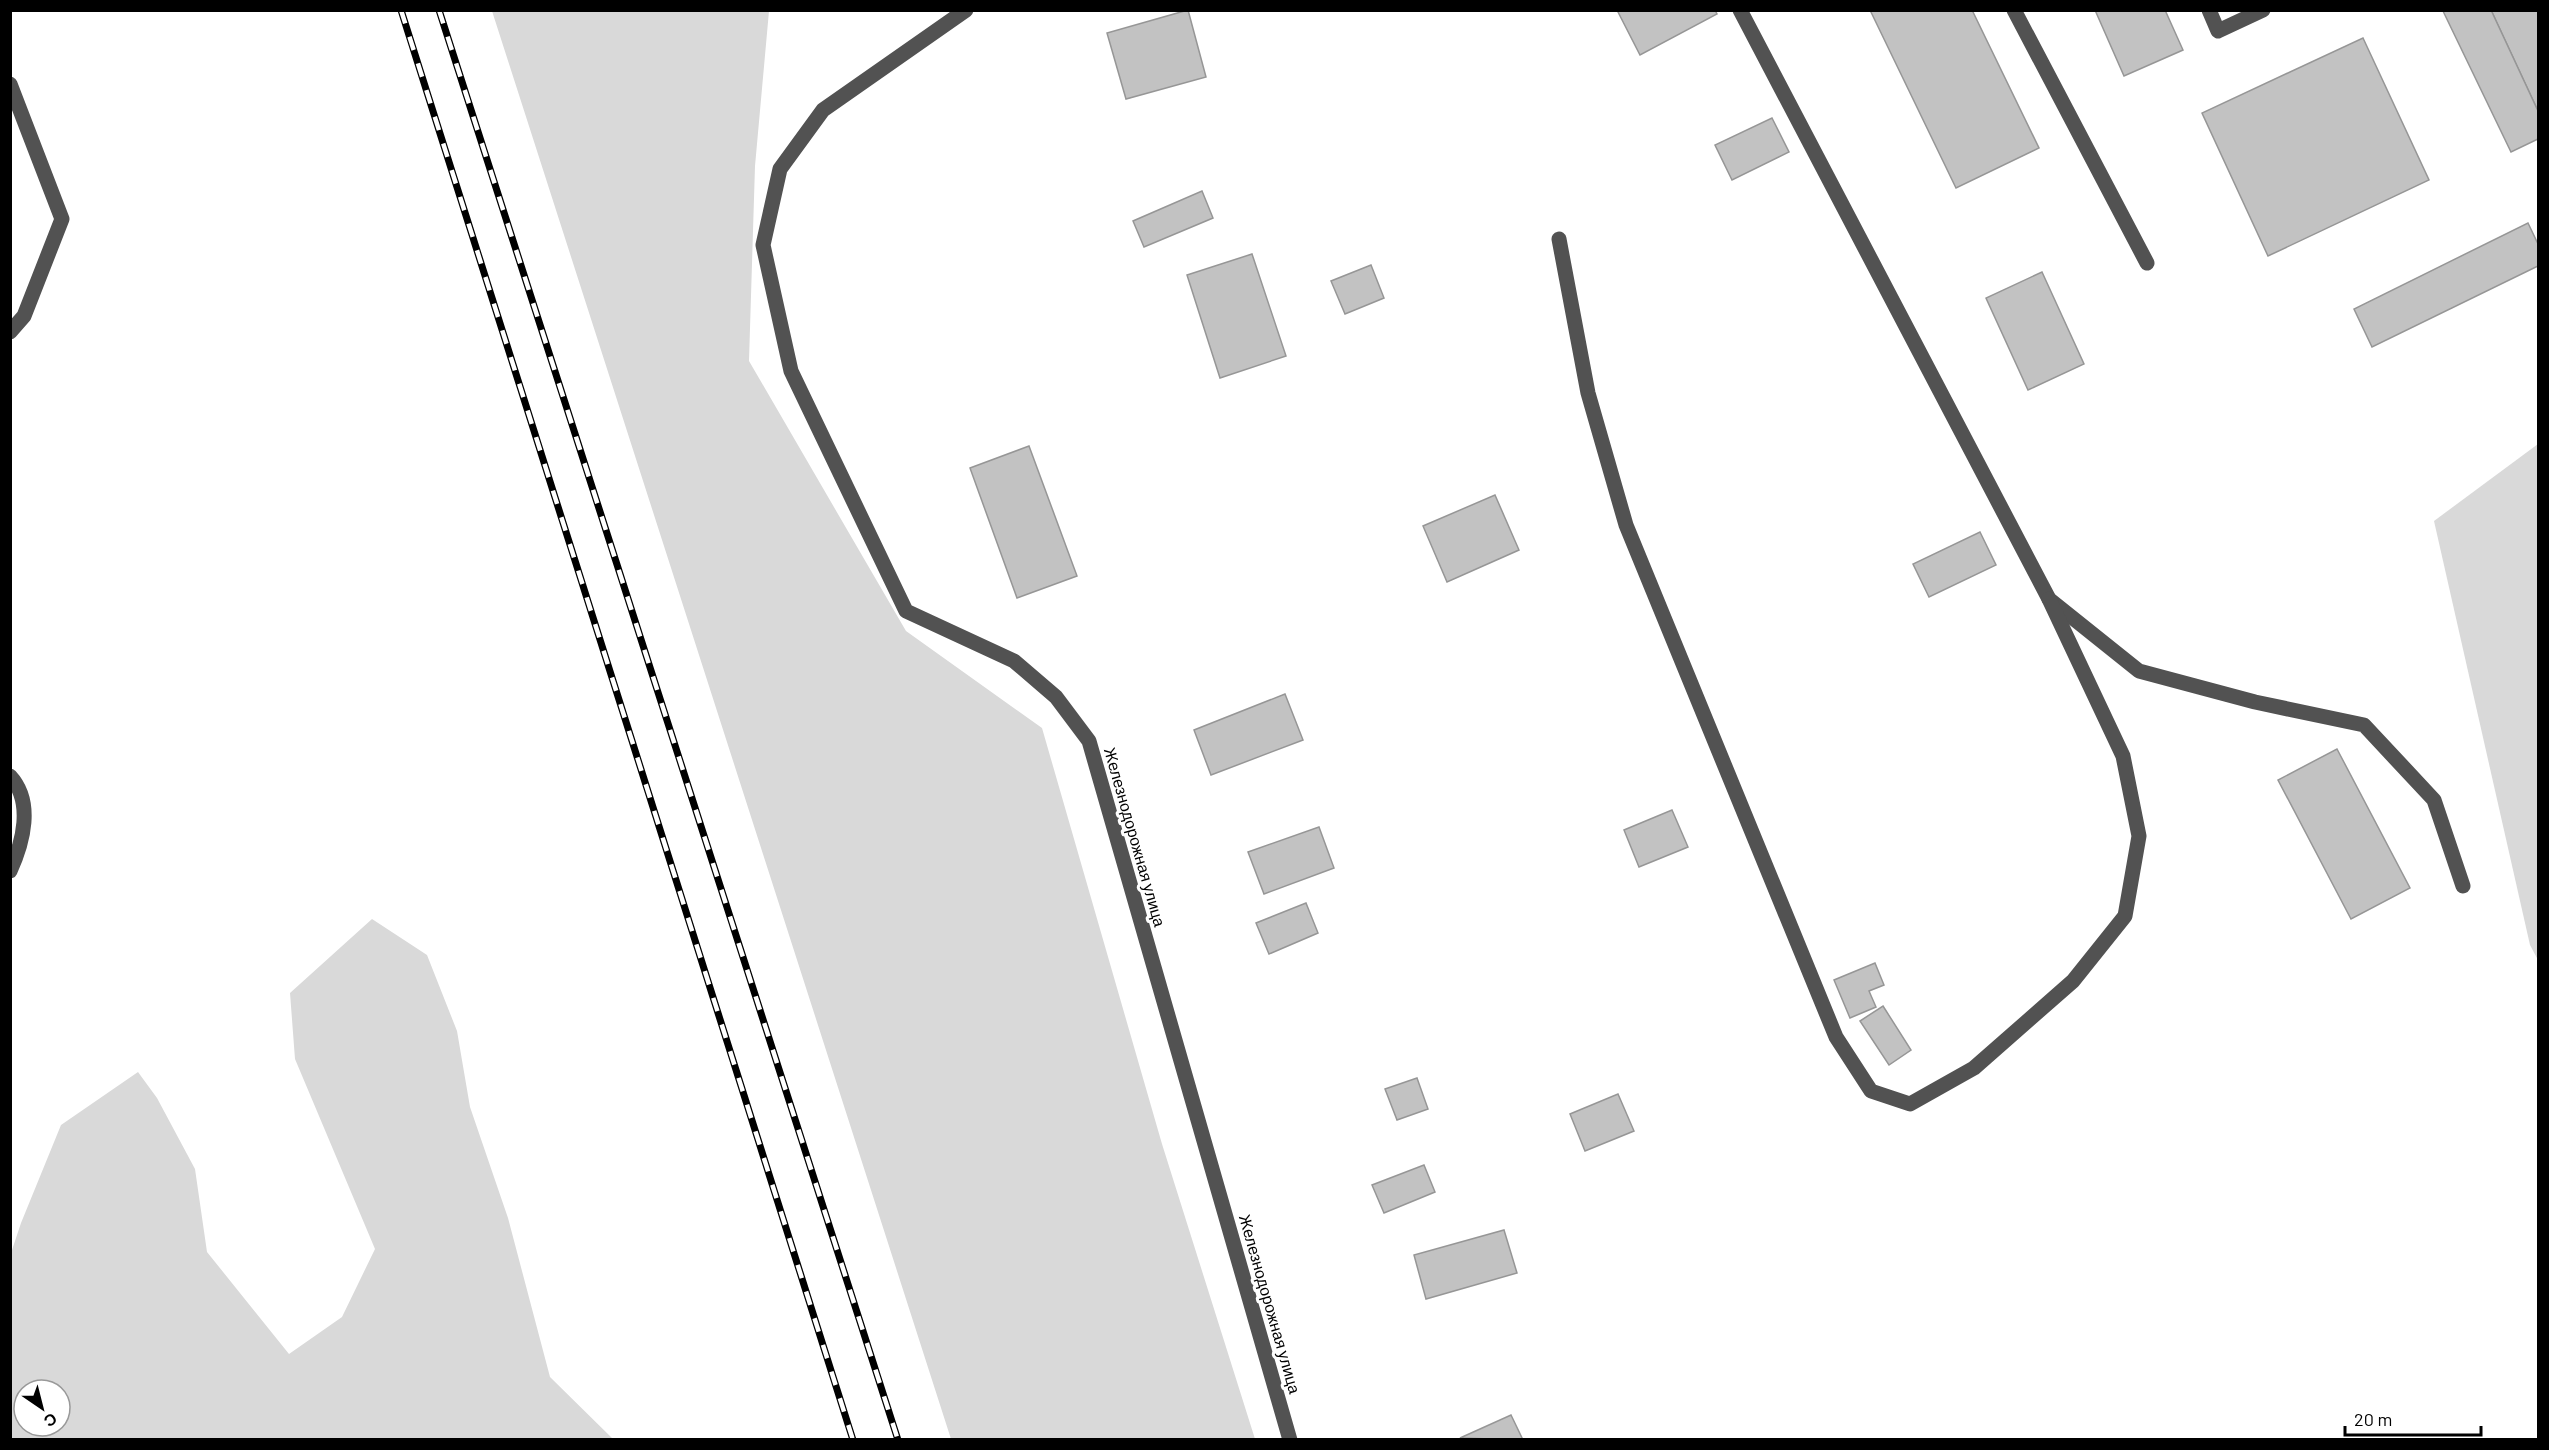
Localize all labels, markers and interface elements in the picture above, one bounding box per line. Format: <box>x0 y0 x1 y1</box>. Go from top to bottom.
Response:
street label: Железнодорожная улица <box>1101 745 1170 929</box>
street label: Железнодорожная улица <box>1236 1212 1305 1396</box>
north arrow <box>12 1378 72 1438</box>
scale bar <box>2345 1399 2482 1437</box>
text: 20 m <box>2354 1408 2392 1430</box>
text: С <box>40 1410 61 1432</box>

